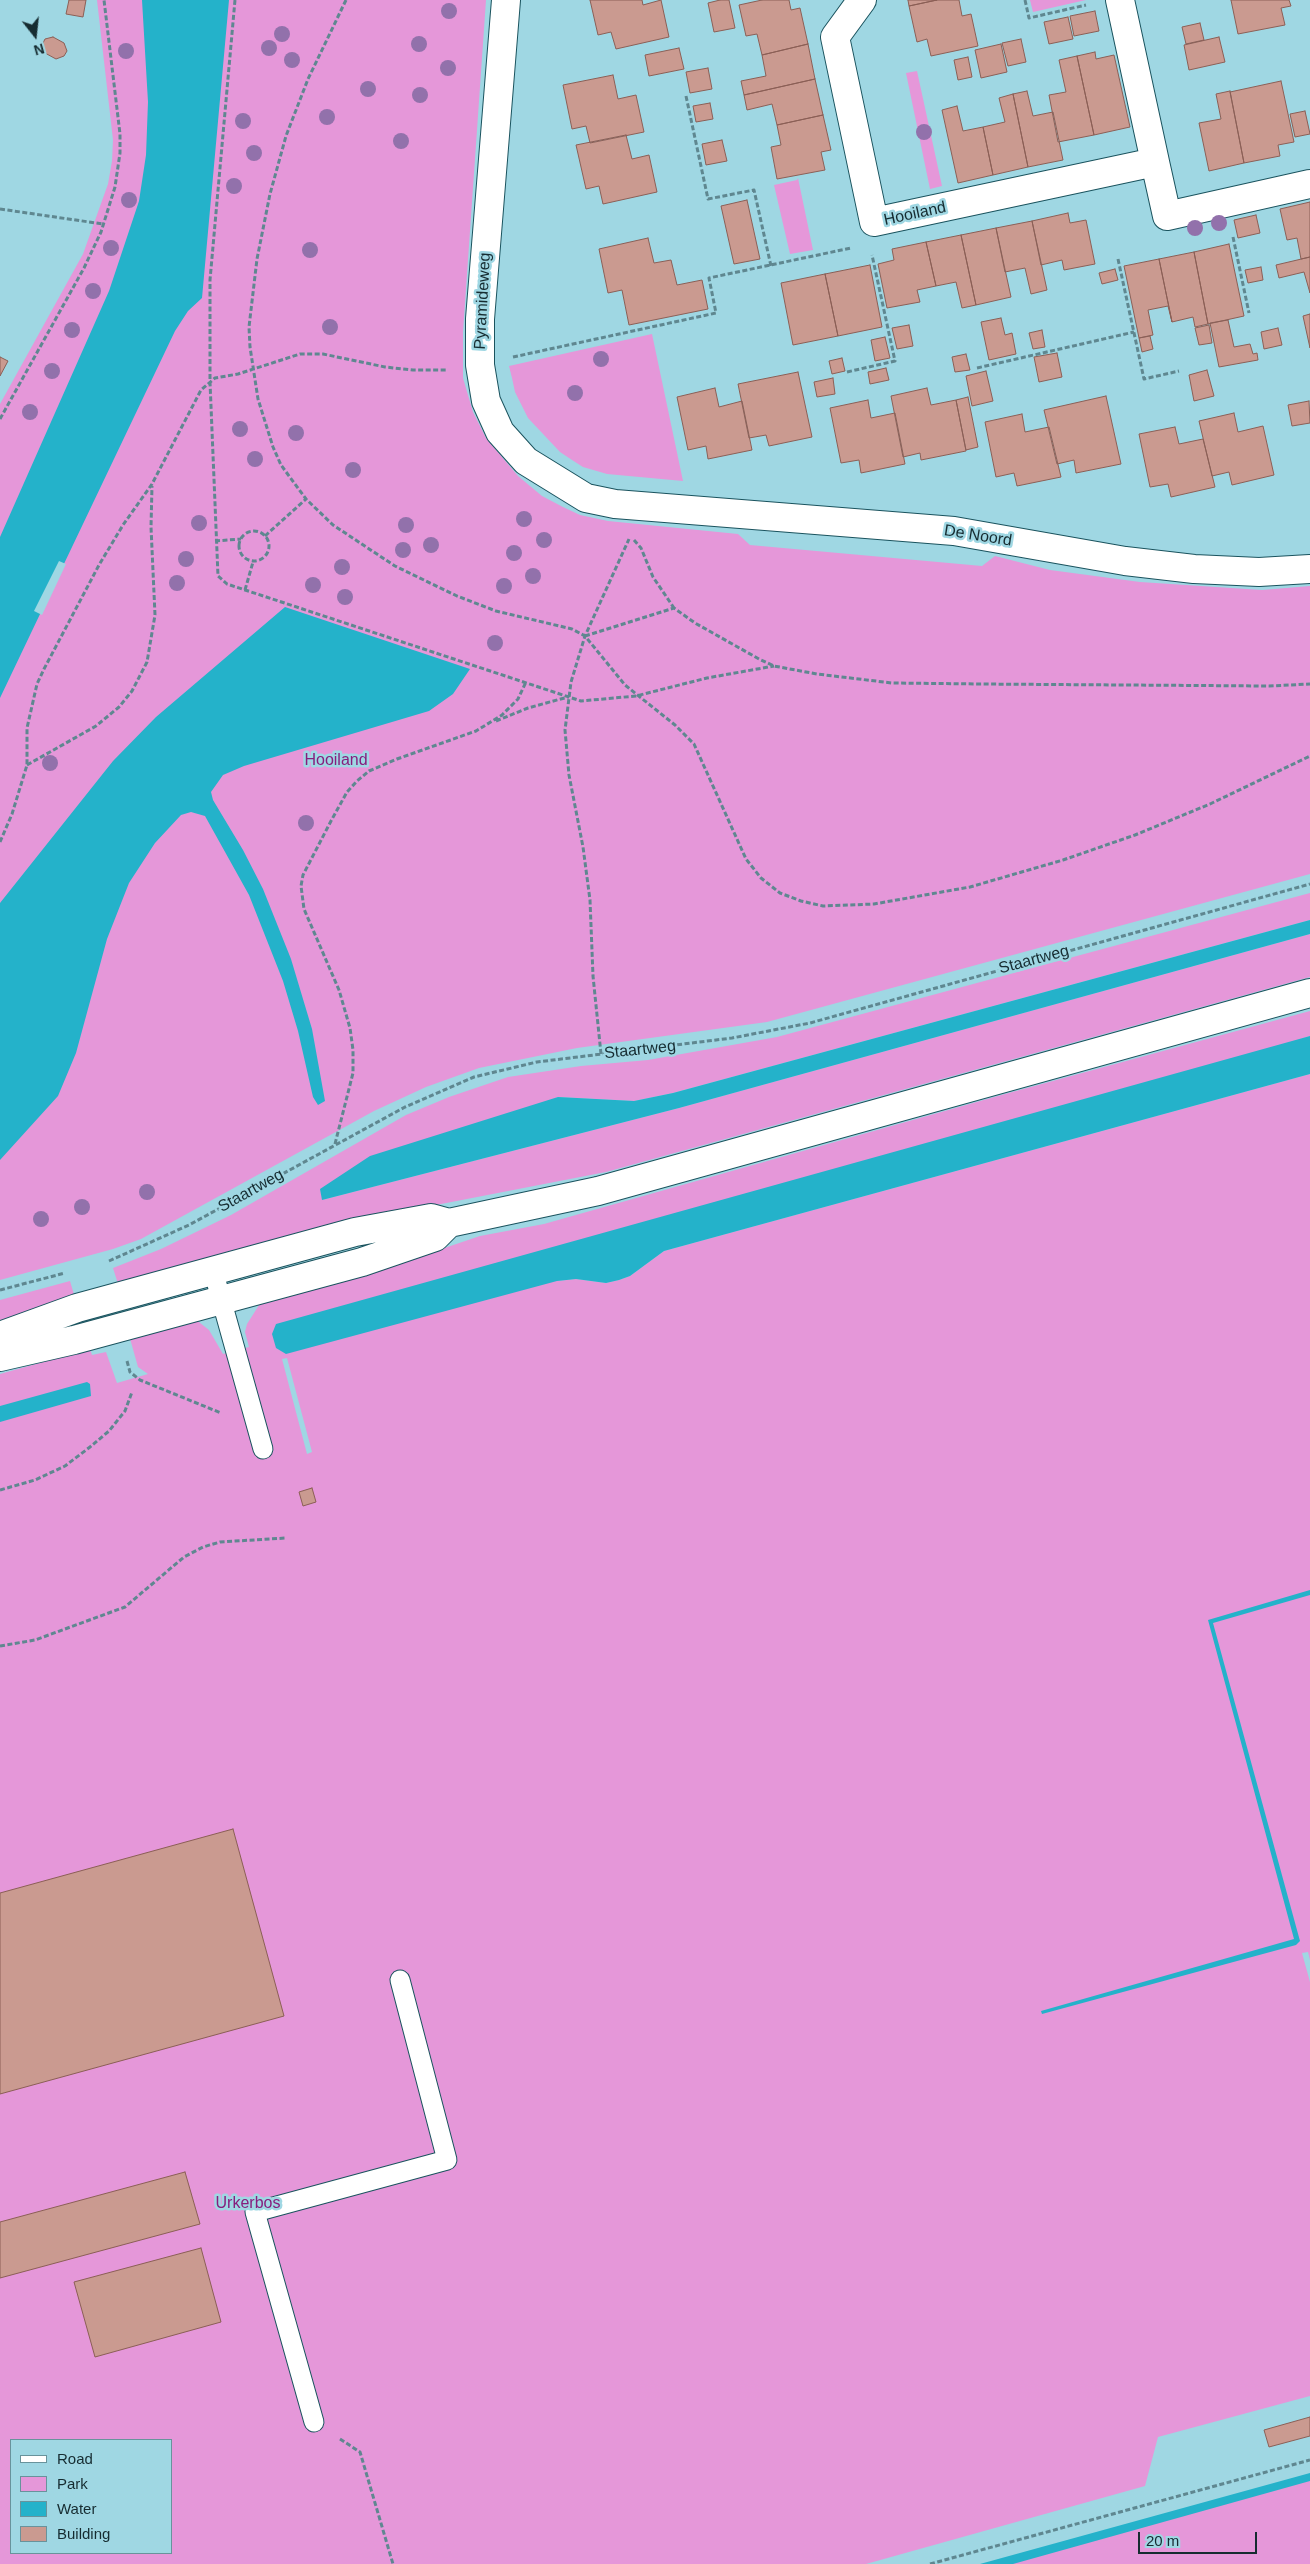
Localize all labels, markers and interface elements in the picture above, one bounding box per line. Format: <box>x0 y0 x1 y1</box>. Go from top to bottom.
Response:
north arrow <box>10 10 60 60</box>
text: N <box>32 40 46 59</box>
street label: Hooiland <box>882 198 948 230</box>
street label: Pyramideweg <box>471 252 495 350</box>
street label: De Noord <box>943 521 1013 551</box>
park label: Hooiland <box>304 751 368 771</box>
street label: Staartweg <box>997 941 1071 979</box>
street label: Staartweg <box>603 1037 677 1063</box>
street label: Staartweg <box>215 1165 287 1217</box>
park label: Urkerbos <box>216 2194 280 2214</box>
legend <box>10 2439 172 2554</box>
text: Road <box>57 2450 93 2467</box>
text: Park <box>57 2475 88 2492</box>
text: Water <box>57 2500 96 2517</box>
scale bar <box>1140 2522 1259 2554</box>
text: Building <box>57 2525 110 2542</box>
text: 20 m <box>1146 2532 1179 2549</box>

